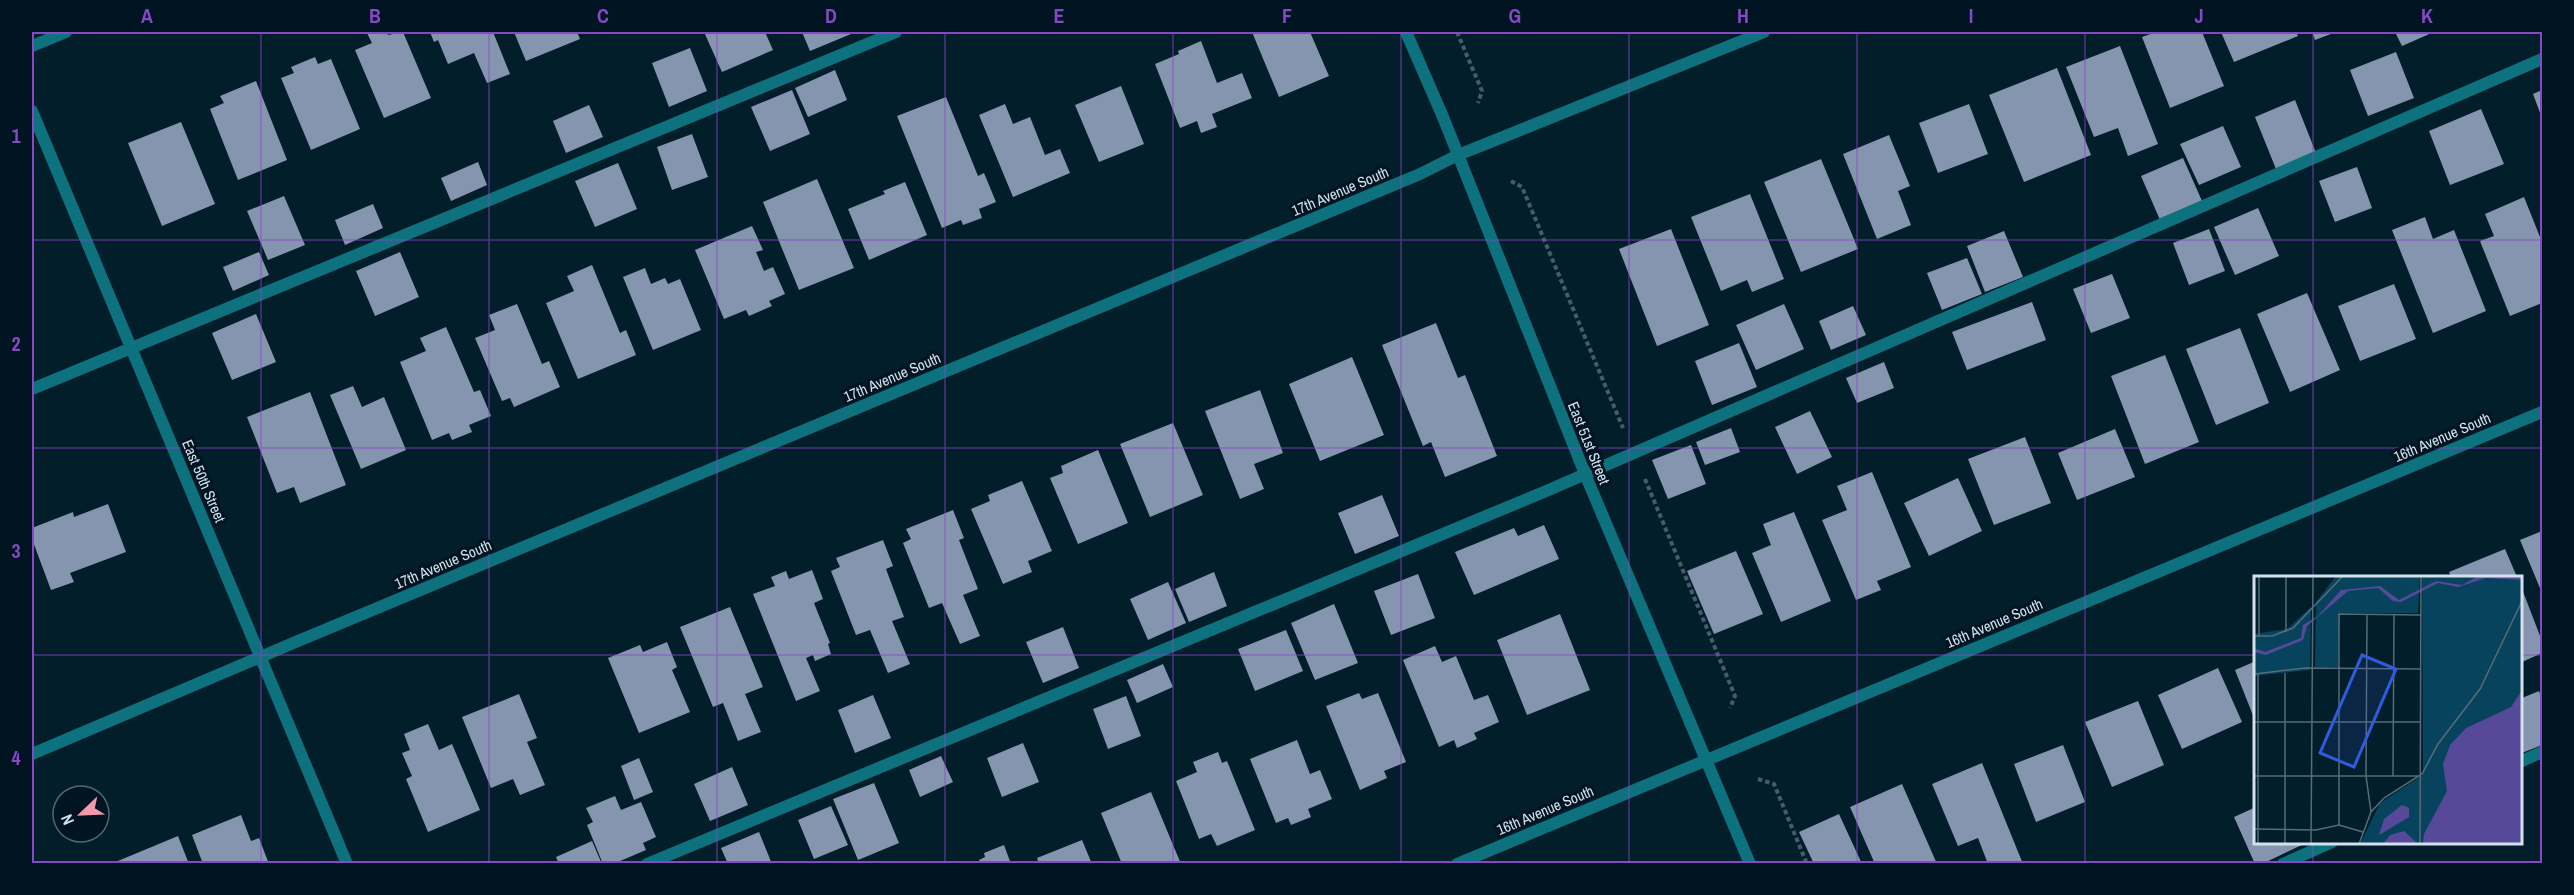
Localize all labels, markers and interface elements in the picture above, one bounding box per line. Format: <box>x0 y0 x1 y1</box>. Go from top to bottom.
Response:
text: A <box>141 2 153 29</box>
text: B <box>369 2 381 29</box>
text: C <box>597 2 609 29</box>
text: D <box>825 2 837 29</box>
text: E <box>1054 2 1065 29</box>
text: F <box>1282 2 1292 29</box>
text: G <box>1509 2 1521 29</box>
text: H <box>1737 2 1749 29</box>
text: I <box>1969 2 1973 29</box>
text: J <box>2194 2 2204 29</box>
text: K <box>2421 2 2433 29</box>
text: 1 <box>11 122 21 149</box>
street label: 17th Avenue South <box>1288 161 1392 221</box>
text: 2 <box>11 330 21 357</box>
street label: 17th Avenue South <box>840 347 944 407</box>
street label: East 51st Street <box>1563 398 1615 488</box>
street label: 16th Avenue South <box>2390 407 2494 467</box>
street label: East 50th Street <box>177 436 231 526</box>
street label: 17th Avenue South <box>391 534 495 594</box>
text: 3 <box>11 537 21 564</box>
inset map <box>2254 576 2523 844</box>
street label: 16th Avenue South <box>1942 593 2046 653</box>
text: 4 <box>11 744 21 771</box>
street label: 16th Avenue South <box>1493 780 1597 840</box>
north arrow <box>51 784 111 844</box>
text: N <box>55 811 79 829</box>

